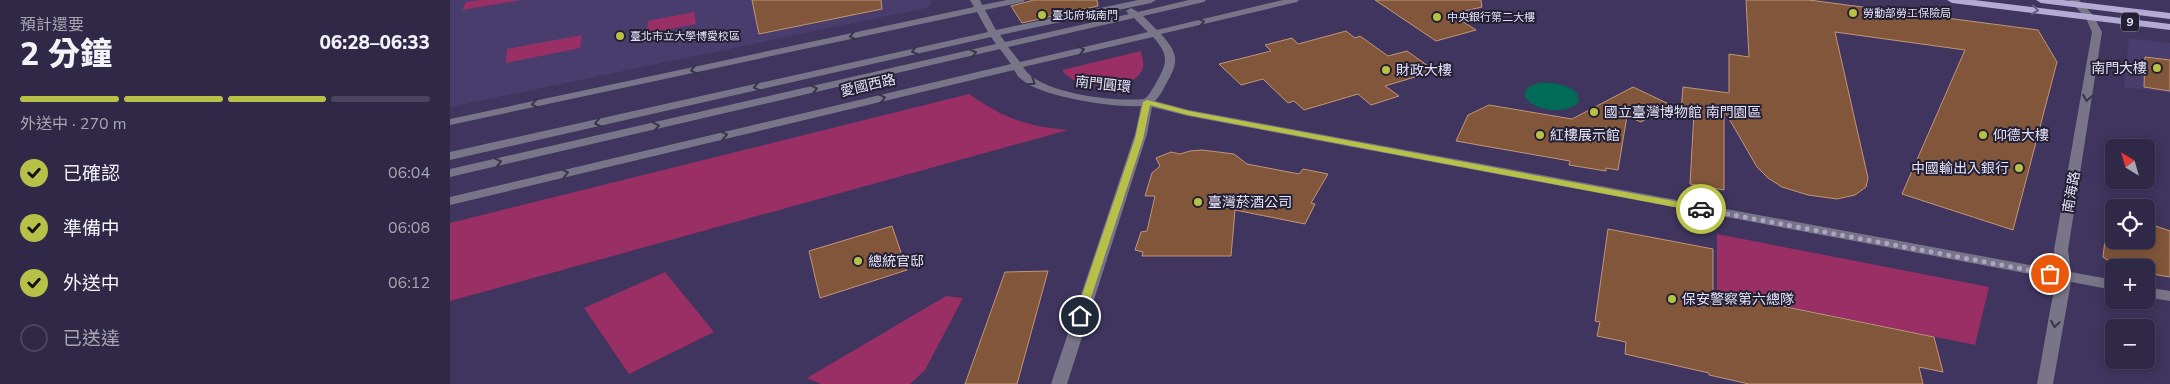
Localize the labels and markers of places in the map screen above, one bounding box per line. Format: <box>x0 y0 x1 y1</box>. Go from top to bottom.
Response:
place label: 勞動部勞工保險局 <box>1863 6 1951 21</box>
marker: 勞動部勞工保險局 <box>1847 7 1859 19</box>
place label: 臺北府城南門 <box>1052 8 1118 23</box>
marker: 臺北府城南門 <box>1036 9 1048 21</box>
place label: 中央銀行第二大樓 <box>1447 10 1535 25</box>
marker: 中央銀行第二大樓 <box>1431 11 1443 23</box>
place label: 臺北市立大學博愛校區 <box>630 29 740 44</box>
marker: 臺北市立大學博愛校區 <box>614 30 626 42</box>
place label: 南門大樓 <box>2091 59 2147 78</box>
place label: 財政大樓 <box>1396 61 1452 80</box>
marker: 南門大樓 <box>2151 62 2163 74</box>
marker: 財政大樓 <box>1380 64 1392 76</box>
place label: 國立臺灣博物館 南門園區 <box>1604 103 1762 122</box>
marker: 國立臺灣博物館 南門園區 <box>1588 106 1600 118</box>
place label: 紅樓展示館 <box>1550 126 1620 145</box>
place label: 仰德大樓 <box>1993 126 2049 145</box>
marker: 紅樓展示館 <box>1534 129 1546 141</box>
marker: 仰德大樓 <box>1977 129 1989 141</box>
place label: 中國輸出入銀行 <box>1911 159 2009 178</box>
marker: 中國輸出入銀行 <box>2013 162 2025 174</box>
place label: 臺灣菸酒公司 <box>1208 193 1292 212</box>
marker: 臺灣菸酒公司 <box>1192 196 1204 208</box>
place label: 總統官邸 <box>868 252 924 271</box>
pin <box>2029 253 2071 295</box>
marker: 總統官邸 <box>852 255 864 267</box>
place label: 保安警察第六總隊 <box>1682 290 1794 309</box>
marker: 保安警察第六總隊 <box>1666 293 1678 305</box>
pin <box>1059 295 1101 337</box>

